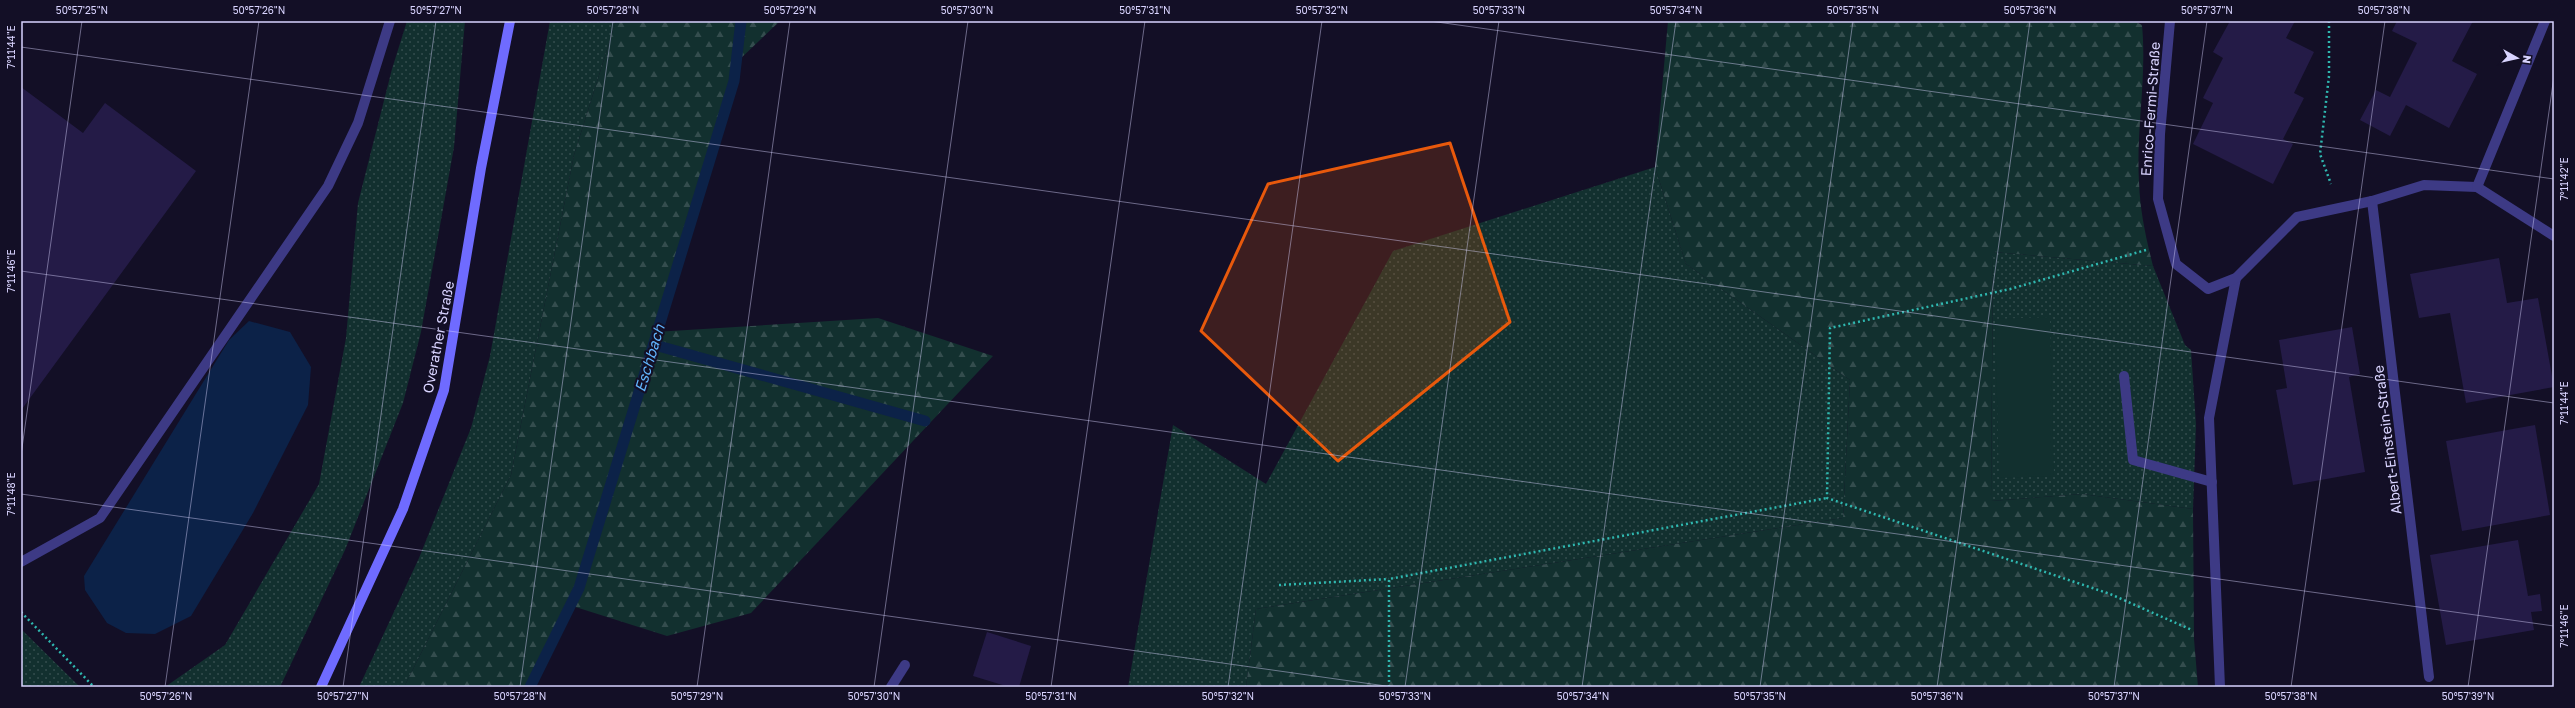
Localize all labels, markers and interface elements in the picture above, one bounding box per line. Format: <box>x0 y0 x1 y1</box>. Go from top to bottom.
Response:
text: 50°57'25"N <box>56 4 108 16</box>
text: 50°57'26"N <box>233 4 285 16</box>
text: 50°57'27"N <box>410 4 462 16</box>
text: 50°57'28"N <box>587 4 639 16</box>
text: 50°57'29"N <box>764 4 816 16</box>
text: 50°57'30"N <box>941 4 993 16</box>
text: 50°57'31"N <box>1119 4 1171 16</box>
text: 50°57'32"N <box>1296 4 1348 16</box>
text: 50°57'33"N <box>1473 4 1525 16</box>
text: 50°57'34"N <box>1650 4 1702 16</box>
text: 50°57'35"N <box>1827 4 1879 16</box>
text: 50°57'36"N <box>2004 4 2056 16</box>
text: 50°57'37"N <box>2181 4 2233 16</box>
text: 50°57'38"N <box>2358 4 2410 16</box>
text: 7°11'44"E <box>5 25 17 69</box>
north arrow <box>2497 38 2537 78</box>
street label: Enrico-Fermi-Straße <box>2137 41 2163 177</box>
text: N <box>2520 54 2534 65</box>
text: 7°11'42"E <box>2558 158 2570 201</box>
text: 7°11'46"E <box>5 249 17 293</box>
street label: Overather Straße <box>419 279 457 395</box>
water label: Eschbach <box>630 321 668 394</box>
street label: Albert-Einstein-Straße <box>2369 364 2405 516</box>
text: 7°11'44"E <box>2558 381 2570 425</box>
text: 7°11'48"E <box>5 472 17 516</box>
text: 7°11'46"E <box>2558 604 2570 648</box>
text: 50°57'26"N <box>140 690 192 702</box>
text: 50°57'27"N <box>317 690 369 702</box>
text: 50°57'28"N <box>494 690 546 702</box>
text: 50°57'29"N <box>671 690 723 702</box>
text: 50°57'30"N <box>848 690 900 702</box>
text: 50°57'31"N <box>1025 690 1077 702</box>
text: 50°57'32"N <box>1202 690 1254 702</box>
text: 50°57'33"N <box>1379 690 1431 702</box>
text: 50°57'34"N <box>1557 690 1609 702</box>
text: 50°57'35"N <box>1734 690 1786 702</box>
text: 50°57'36"N <box>1911 690 1963 702</box>
text: 50°57'37"N <box>2088 690 2140 702</box>
text: 50°57'38"N <box>2265 690 2317 702</box>
text: 50°57'39"N <box>2442 690 2494 702</box>

